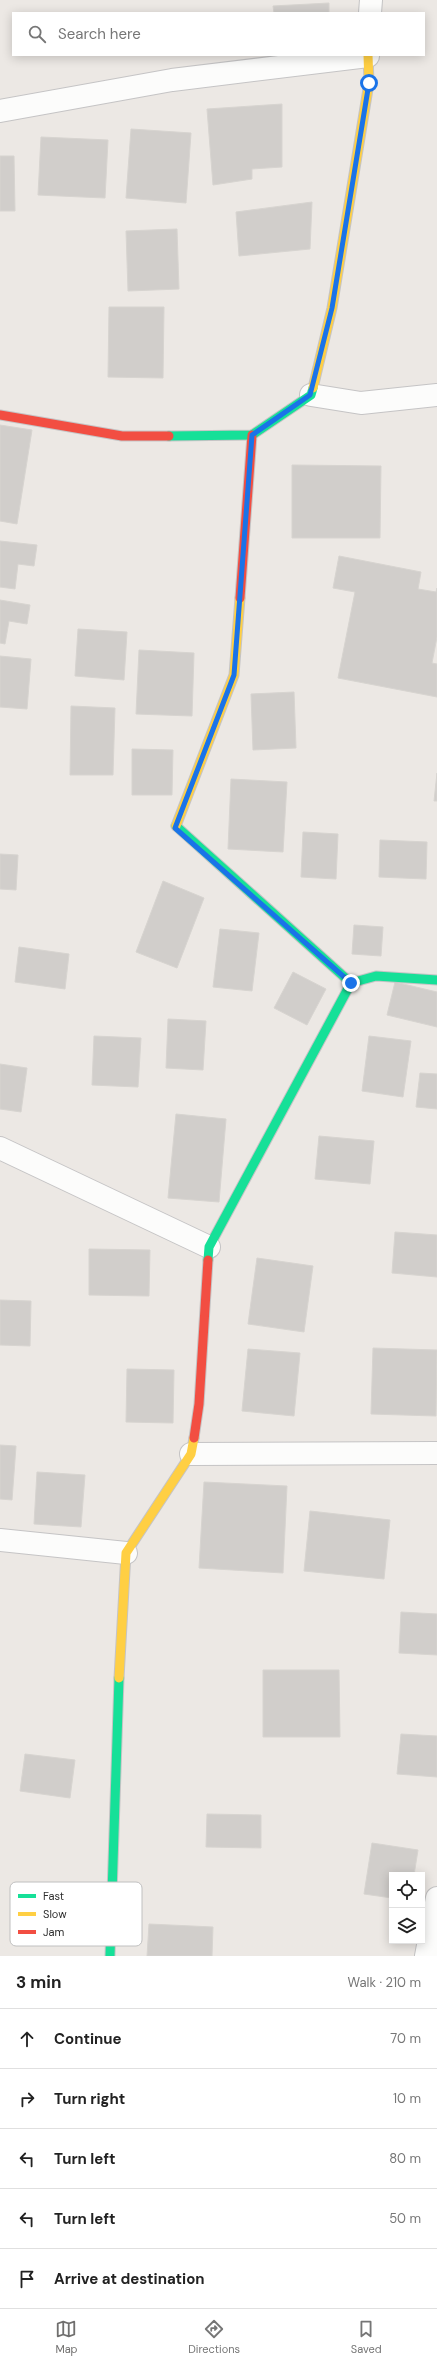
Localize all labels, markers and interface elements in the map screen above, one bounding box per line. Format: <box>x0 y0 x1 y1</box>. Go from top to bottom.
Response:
search box <box>12 12 425 56</box>
icon: search <box>26 23 48 45</box>
text: Search here <box>58 24 141 44</box>
route start <box>360 74 378 92</box>
route end <box>342 974 360 992</box>
map controls <box>389 1872 425 1944</box>
button: locate <box>389 1872 425 1908</box>
legend <box>10 1882 142 1946</box>
text: Fast <box>43 1889 64 1903</box>
text: Slow <box>43 1907 67 1921</box>
button: layers <box>389 1908 425 1944</box>
text: Jam <box>43 1925 64 1939</box>
text: 3 min <box>16 1971 61 1993</box>
text: Walk · 210 m <box>348 1974 421 1991</box>
icon: ahead <box>16 2028 38 2050</box>
text: Continue <box>54 2029 122 2049</box>
text: 70 m <box>390 2030 421 2047</box>
icon: right <box>16 2088 38 2110</box>
text: Turn right <box>54 2089 125 2109</box>
text: 10 m <box>393 2090 421 2107</box>
icon: left <box>16 2148 38 2170</box>
text: Turn left <box>54 2149 115 2169</box>
text: 80 m <box>389 2150 421 2167</box>
icon: left <box>16 2208 38 2230</box>
text: Turn left <box>54 2209 115 2229</box>
text: 50 m <box>389 2210 421 2227</box>
icon: arrive <box>16 2268 38 2290</box>
text: Arrive at destination <box>54 2269 205 2289</box>
tab: Map <box>55 2318 78 2356</box>
tab: Directions <box>188 2318 240 2356</box>
tab: Saved <box>351 2318 382 2356</box>

